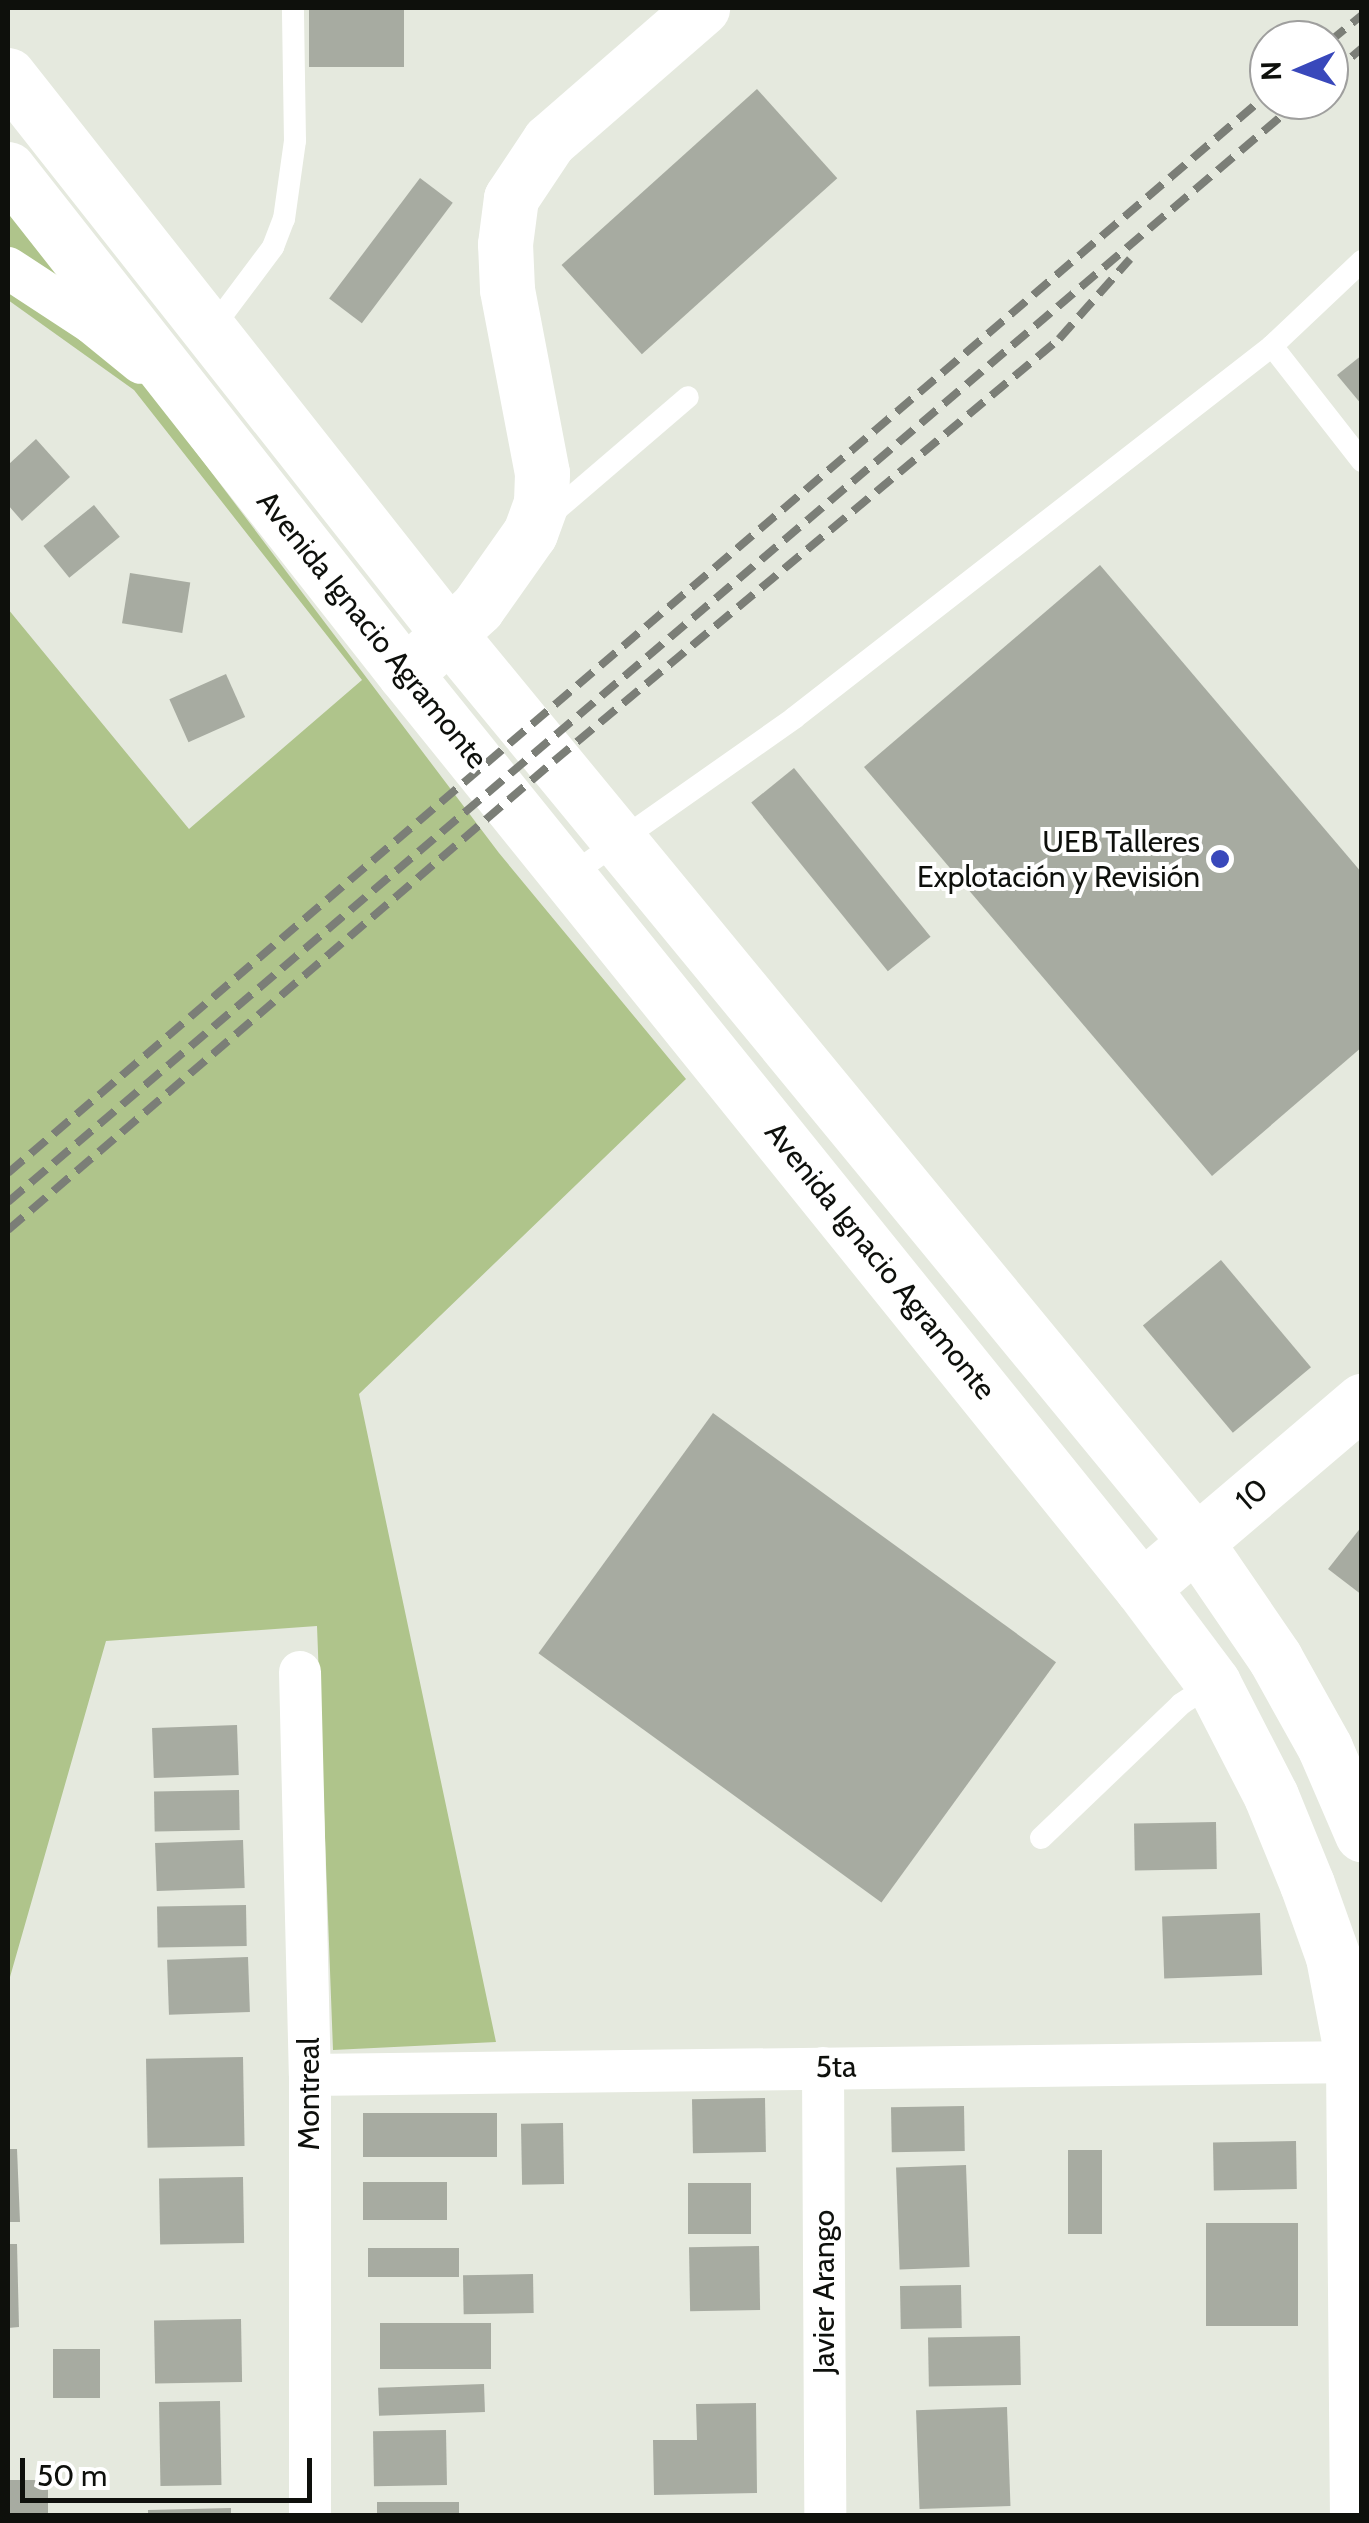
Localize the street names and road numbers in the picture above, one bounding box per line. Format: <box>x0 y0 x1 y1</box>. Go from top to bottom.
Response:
street label: Avenida Ignacio Agramonte <box>249 484 495 776</box>
street label: Avenida Ignacio Agramonte <box>757 1115 1003 1407</box>
street label: 10 <box>1229 1471 1275 1519</box>
street label: Montreal <box>291 2037 327 2151</box>
street label: 5ta <box>815 2049 857 2085</box>
street label: Javier Arango <box>806 2210 842 2374</box>

